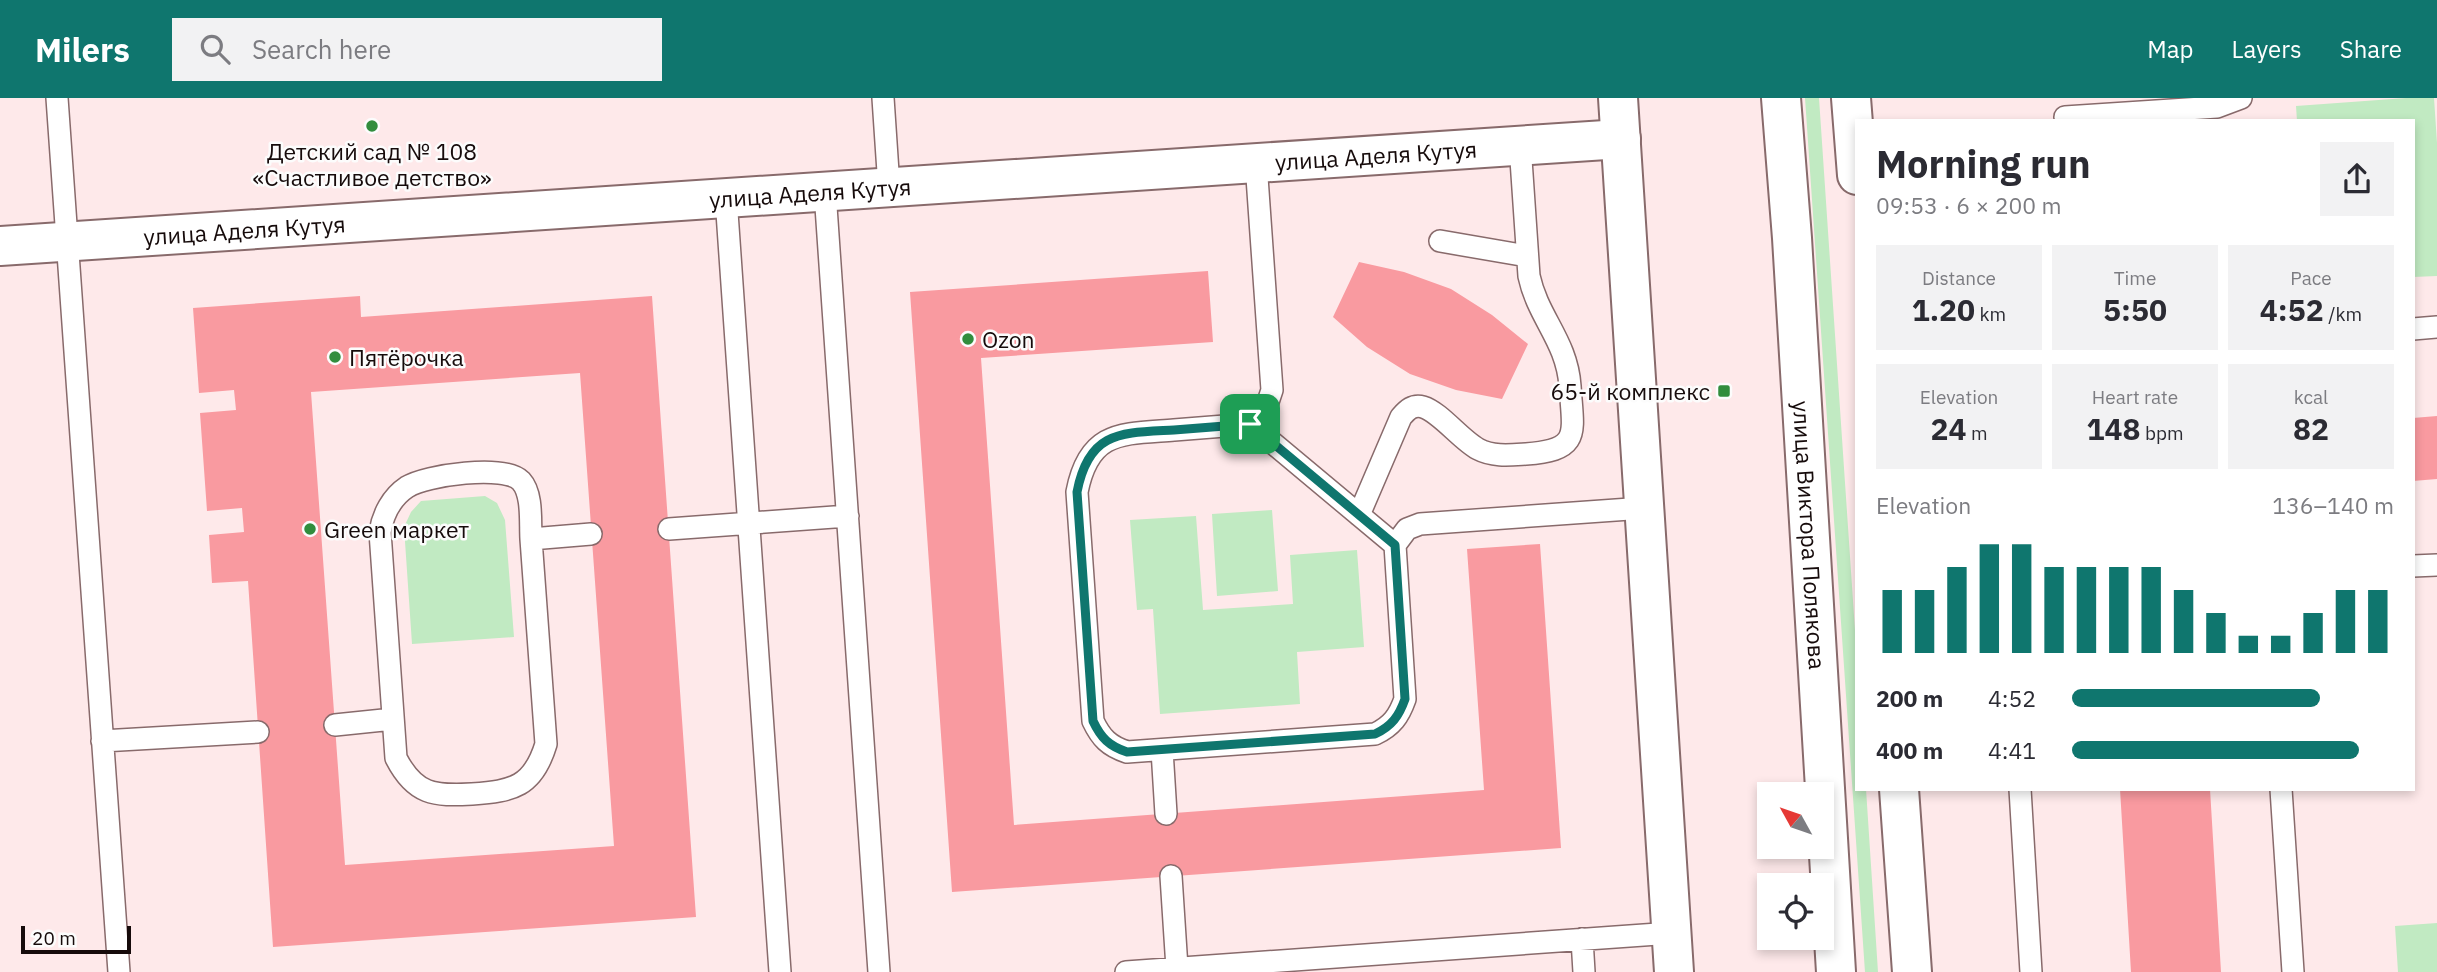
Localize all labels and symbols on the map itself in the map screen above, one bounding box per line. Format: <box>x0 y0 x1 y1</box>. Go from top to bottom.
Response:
marker: Детский сад № 108 «Счастливое детство» <box>364 118 380 134</box>
street label: улица Аделя Кутуя <box>1274 134 1478 177</box>
place label: Детский сад № 108 «Счастливое детство» <box>252 136 492 192</box>
street label: улица Аделя Кутуя <box>708 171 912 214</box>
street label: улица Аделя Кутуя <box>142 208 347 252</box>
place label: Ozon <box>982 324 1035 354</box>
marker: Ozon <box>960 331 976 347</box>
place label: Пятёрочка <box>349 342 464 372</box>
marker: Пятёрочка <box>327 349 343 365</box>
place label: 65-й комплекс <box>1550 376 1710 406</box>
marker: 65-й комплекс <box>1716 383 1732 399</box>
pin <box>1220 394 1280 454</box>
street label: улица Виктора Полякова <box>1787 400 1833 670</box>
place label: Green маркет <box>324 514 469 544</box>
marker: Green маркет <box>302 521 318 537</box>
north arrow <box>1757 782 1834 859</box>
scale bar <box>21 923 131 955</box>

